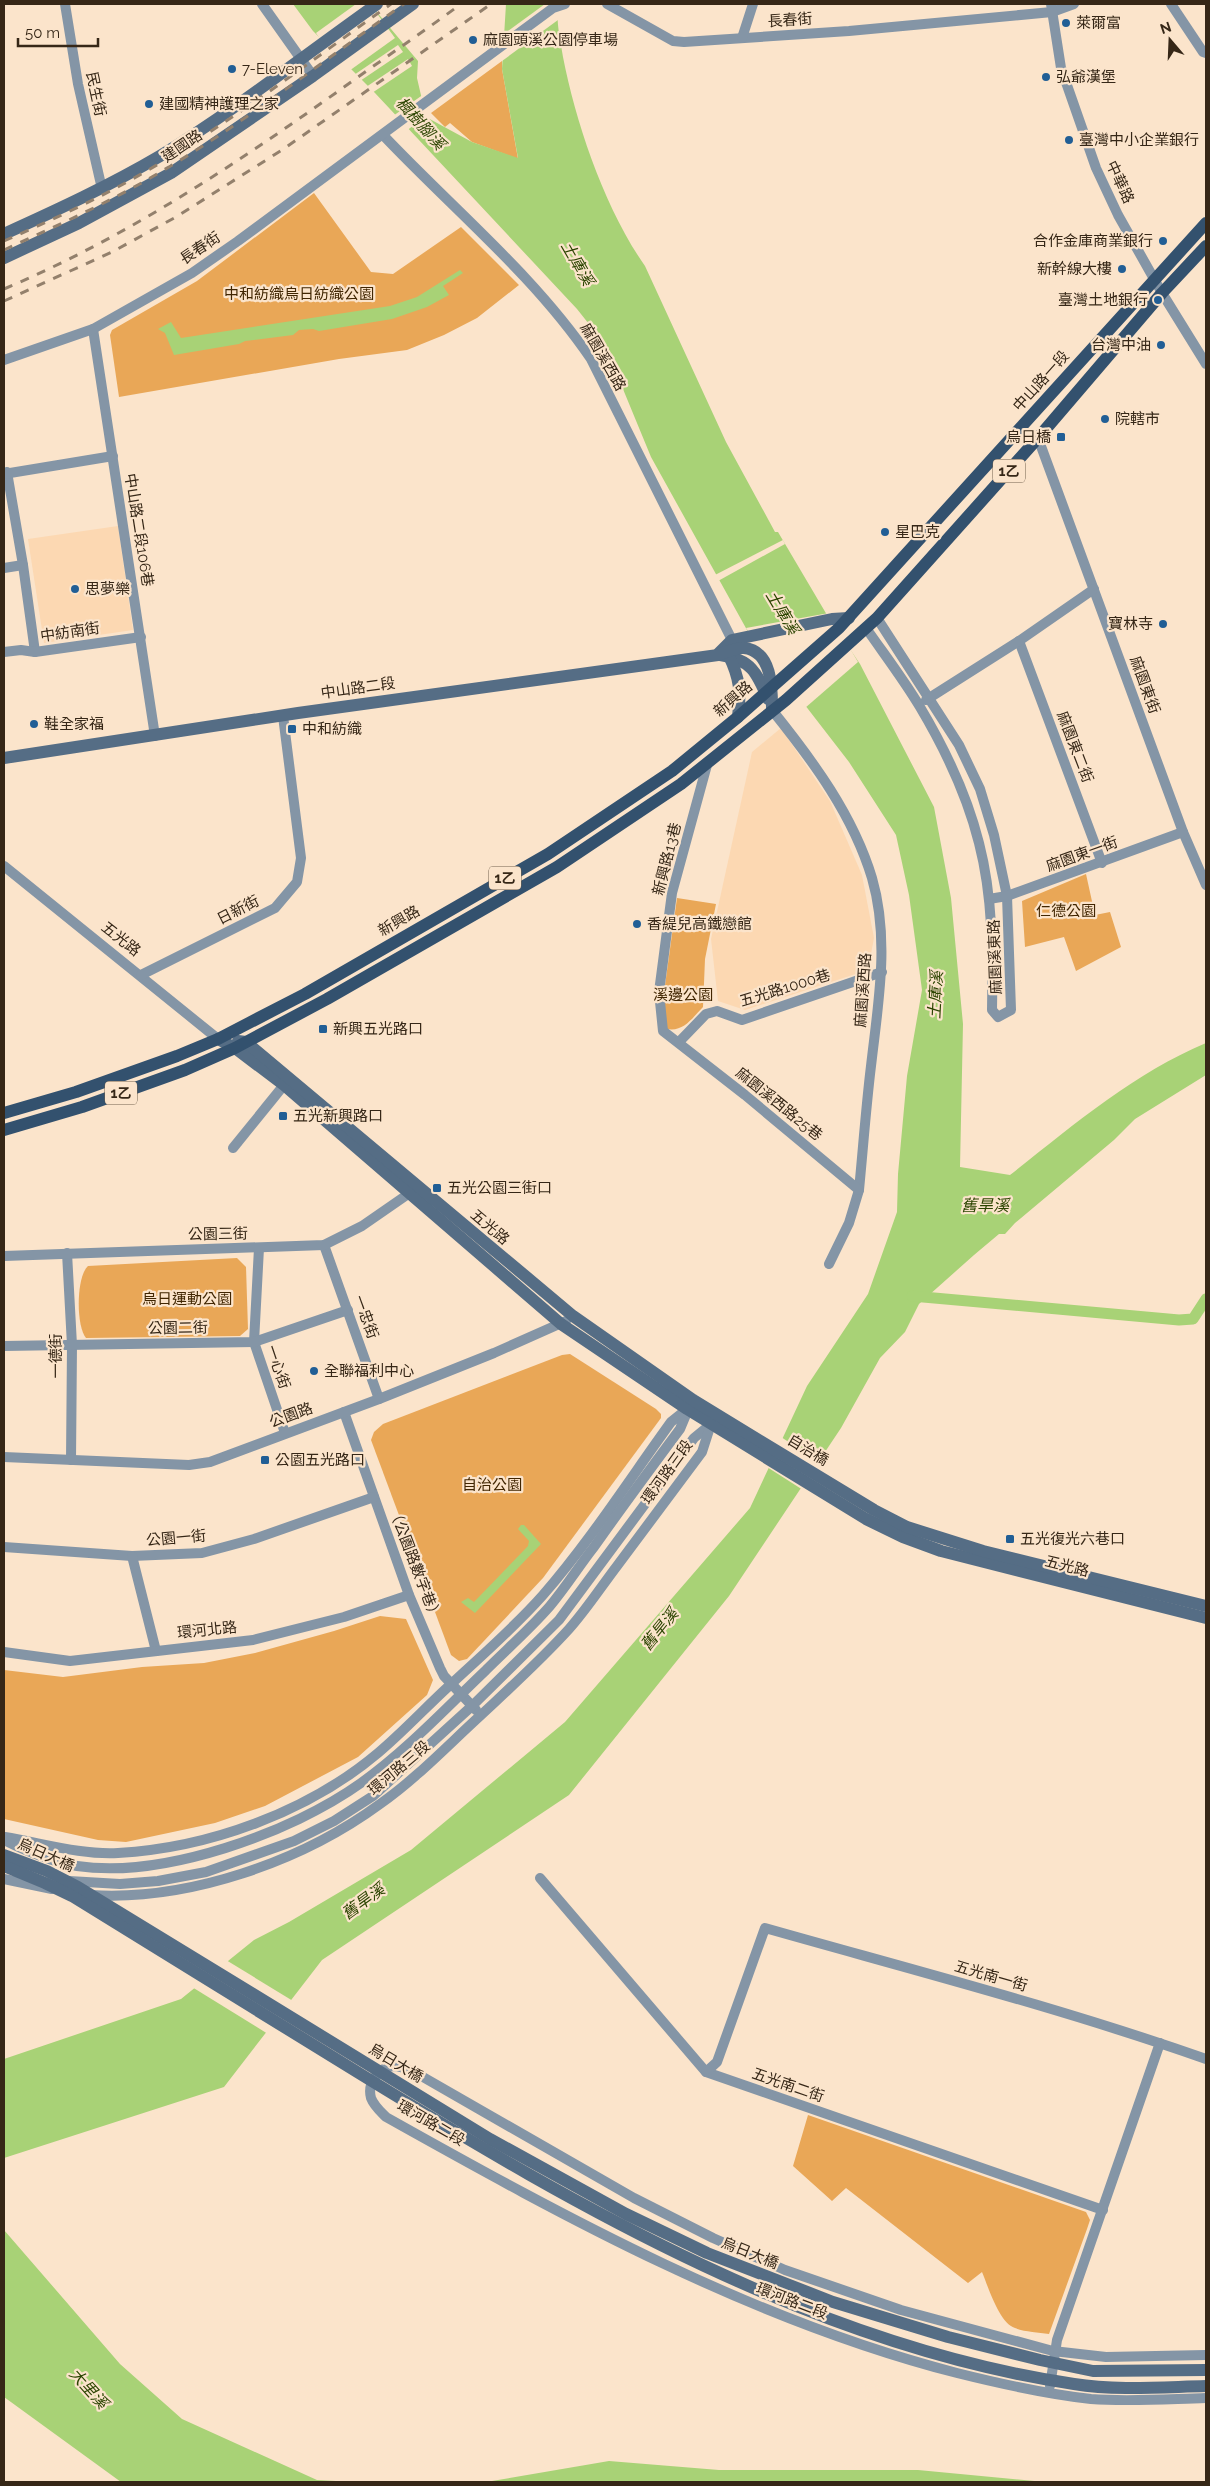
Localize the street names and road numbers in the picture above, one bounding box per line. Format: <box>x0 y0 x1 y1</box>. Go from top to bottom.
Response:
street label: 長春街 <box>767 9 813 31</box>
street label: 民生街 <box>83 70 109 118</box>
street label: 建國路 <box>158 126 206 166</box>
street label: 中華路 <box>1102 158 1138 206</box>
street label: 長春街 <box>176 228 224 268</box>
street label: 麻園溪西路 <box>576 320 630 394</box>
street label: 中山路一段 <box>1009 347 1073 415</box>
road number: 1乙 <box>993 460 1025 482</box>
street label: 中山路二段106巷 <box>121 472 157 588</box>
street label: 中紡南街 <box>39 619 101 645</box>
street label: 麻園東街 <box>1126 654 1164 716</box>
street label: 中山路二段 <box>320 674 396 702</box>
street label: 新興路 <box>710 677 756 721</box>
street label: 麻園東二街 <box>1053 709 1097 785</box>
street label: 新興路13巷 <box>649 821 685 897</box>
street label: 麻園東一街 <box>1044 833 1120 875</box>
road number: 1乙 <box>489 866 521 890</box>
street label: 日新街 <box>214 892 262 928</box>
street label: 新興路 <box>375 902 423 940</box>
street label: 五光路 <box>98 918 144 960</box>
street label: 麻園溪東路 <box>985 919 1005 995</box>
street label: 麻園溪西路 <box>851 952 875 1028</box>
street label: 五光路1000巷 <box>737 966 833 1010</box>
street label: 麻園溪西路25巷 <box>732 1064 826 1144</box>
road number: 1乙 <box>105 1082 137 1104</box>
street label: 五光路 <box>467 1206 513 1248</box>
street label: 公園三街 <box>188 1224 248 1244</box>
street label: 一忠街 <box>350 1293 382 1341</box>
street label: 公園二街 <box>148 1318 208 1338</box>
street label: 一德街 <box>47 1333 65 1379</box>
street label: 一心街 <box>262 1343 294 1391</box>
street label: 公園路 <box>267 1399 315 1431</box>
street label: 自治橋 <box>784 1431 832 1469</box>
street label: 環河路三段 <box>638 1436 696 1508</box>
street label: （公園路數字巷） <box>385 1505 445 1623</box>
street label: 公園一街 <box>145 1526 207 1550</box>
street label: 五光路 <box>1043 1552 1091 1580</box>
street label: 環河北路 <box>176 1618 238 1642</box>
street label: 環河路三段 <box>364 1737 434 1799</box>
street label: 烏日大橋 <box>15 1835 77 1875</box>
street label: 五光南一街 <box>952 1957 1030 1995</box>
street label: 烏日大橋 <box>366 2040 426 2086</box>
street label: 五光南二街 <box>750 2064 826 2106</box>
street label: 環河路二段 <box>394 2096 468 2150</box>
street label: 烏日大橋 <box>719 2233 781 2273</box>
street label: 環河路二段 <box>754 2279 830 2323</box>

